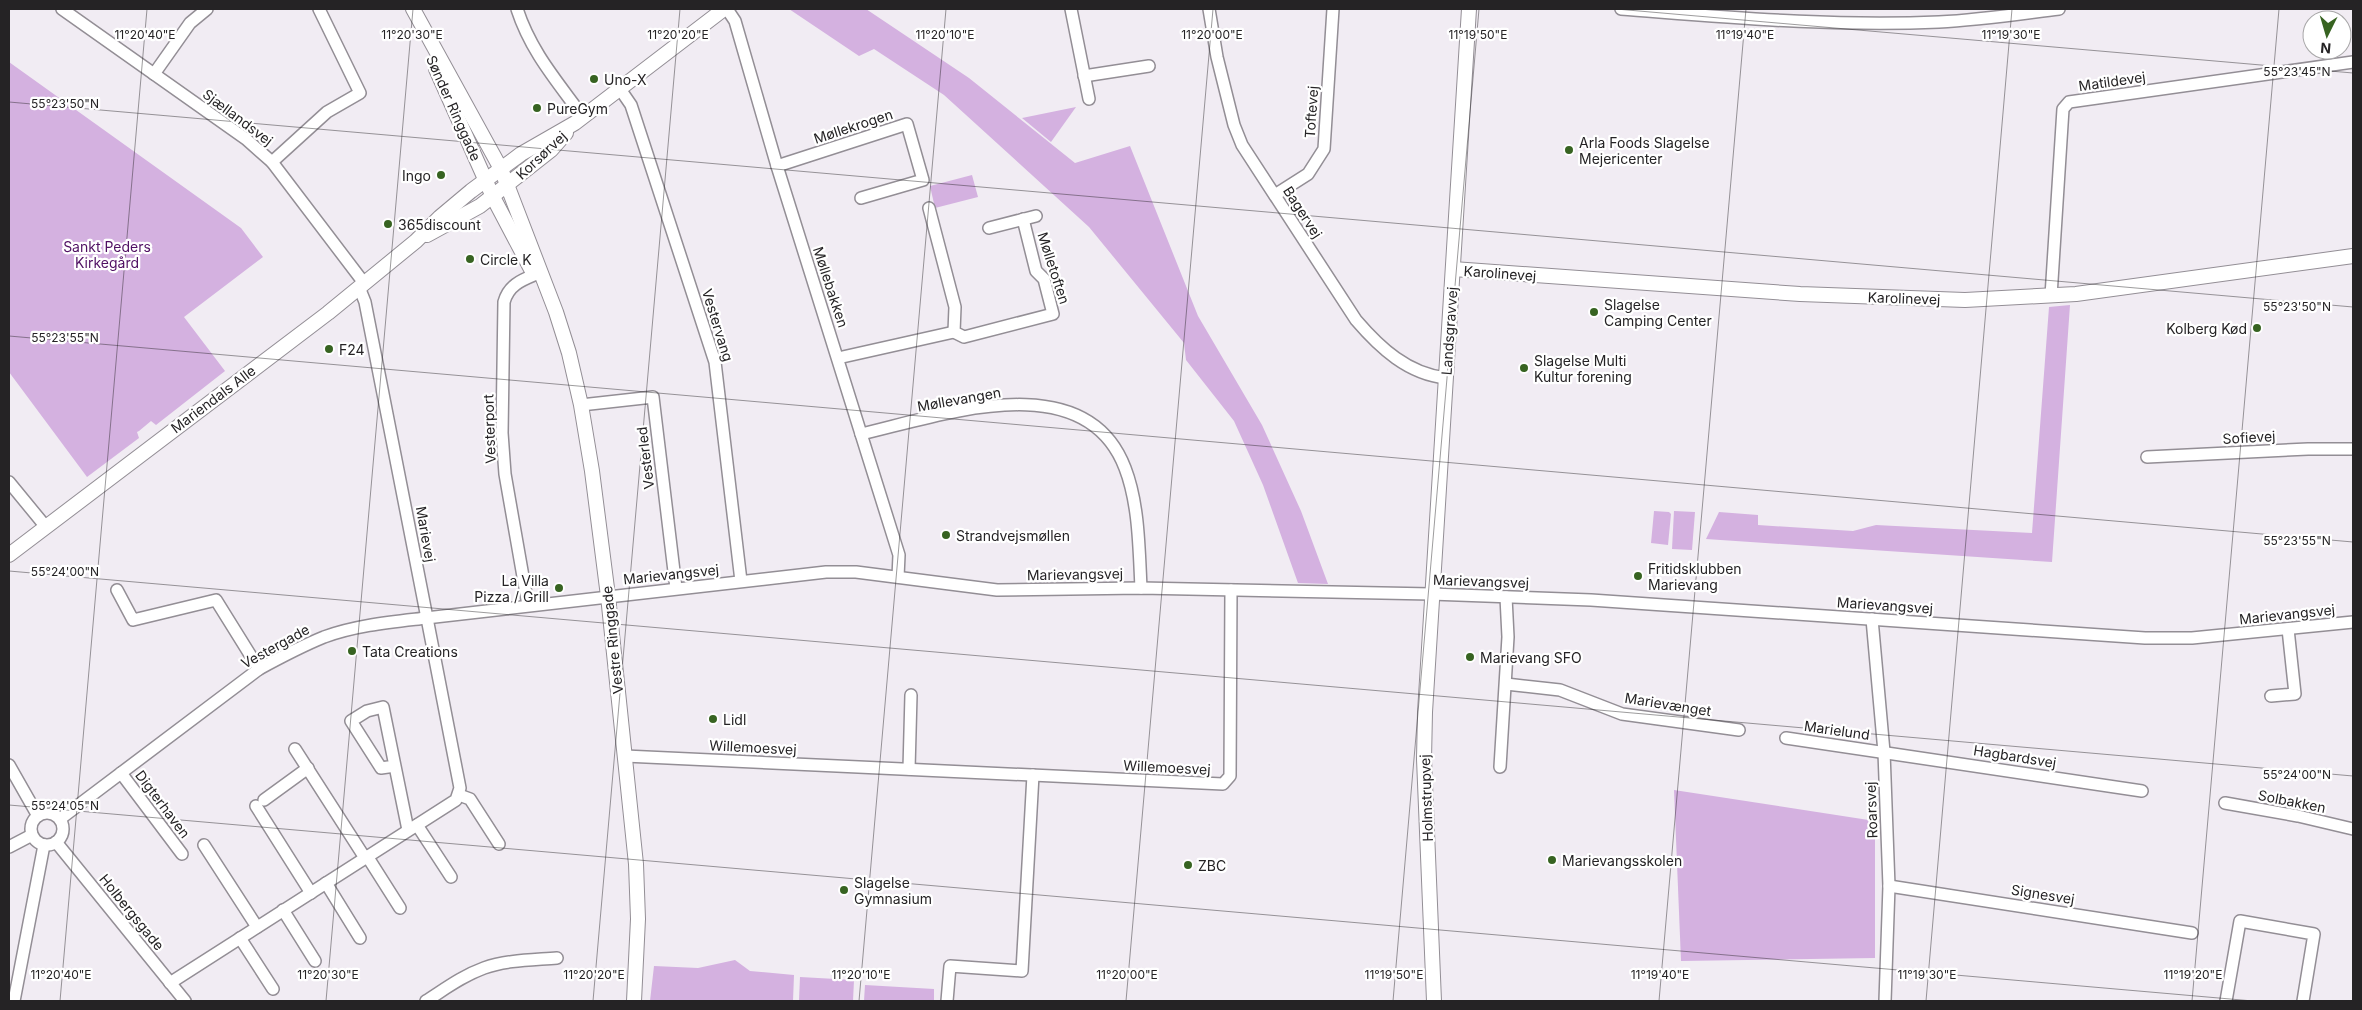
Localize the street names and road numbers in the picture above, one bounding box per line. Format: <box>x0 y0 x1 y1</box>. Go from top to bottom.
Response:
street label: Sønder Ringgade <box>423 52 485 164</box>
street label: Matildevej <box>2077 68 2147 94</box>
street label: Sjællandsvej <box>200 85 276 149</box>
street label: Toftevej <box>1301 85 1321 139</box>
street label: Møllekrogen <box>811 105 895 147</box>
street label: Korsørvej <box>512 127 570 183</box>
street label: Bagervej <box>1280 183 1326 241</box>
street label: Mølletoften <box>1034 230 1074 306</box>
street label: Møllebakken <box>810 244 852 330</box>
street label: Karolinevej <box>1463 262 1537 284</box>
street label: Landsgravvej <box>1437 286 1461 376</box>
street label: Vestervang <box>699 287 737 363</box>
street label: Karolinevej <box>1867 288 1941 308</box>
street label: Mariendals Alle <box>167 362 259 436</box>
street label: Møllevangen <box>916 383 1002 415</box>
street label: Vesterport <box>479 393 499 464</box>
street label: Vesterled <box>633 426 657 490</box>
street label: Sofievej <box>2222 427 2276 447</box>
street label: Marievej <box>413 505 439 563</box>
street label: Marievangsvej <box>622 561 720 587</box>
street label: Marievangsvej <box>1027 565 1123 583</box>
street label: Marievangsvej <box>1433 571 1529 591</box>
street label: Vestre Ringgade <box>598 585 626 695</box>
street label: Marievangsvej <box>1836 593 1934 617</box>
street label: Marievangsvej <box>2238 601 2336 627</box>
street label: Vestergade <box>238 620 312 672</box>
street label: Marievænget <box>1623 689 1713 719</box>
street label: Marielund <box>1803 717 1871 743</box>
street label: Willemoesvej <box>709 736 797 758</box>
street label: Hagbardsvej <box>1972 741 2058 771</box>
street label: Holmstrupvej <box>1416 754 1436 842</box>
street label: Willemoesvej <box>1123 756 1211 778</box>
street label: Digterhaven <box>132 767 194 841</box>
street label: Roarsvej <box>1862 781 1880 839</box>
street label: Solbakken <box>2257 786 2327 816</box>
street label: Holbergsgade <box>96 870 168 954</box>
street label: Signesvej <box>2010 881 2076 907</box>

